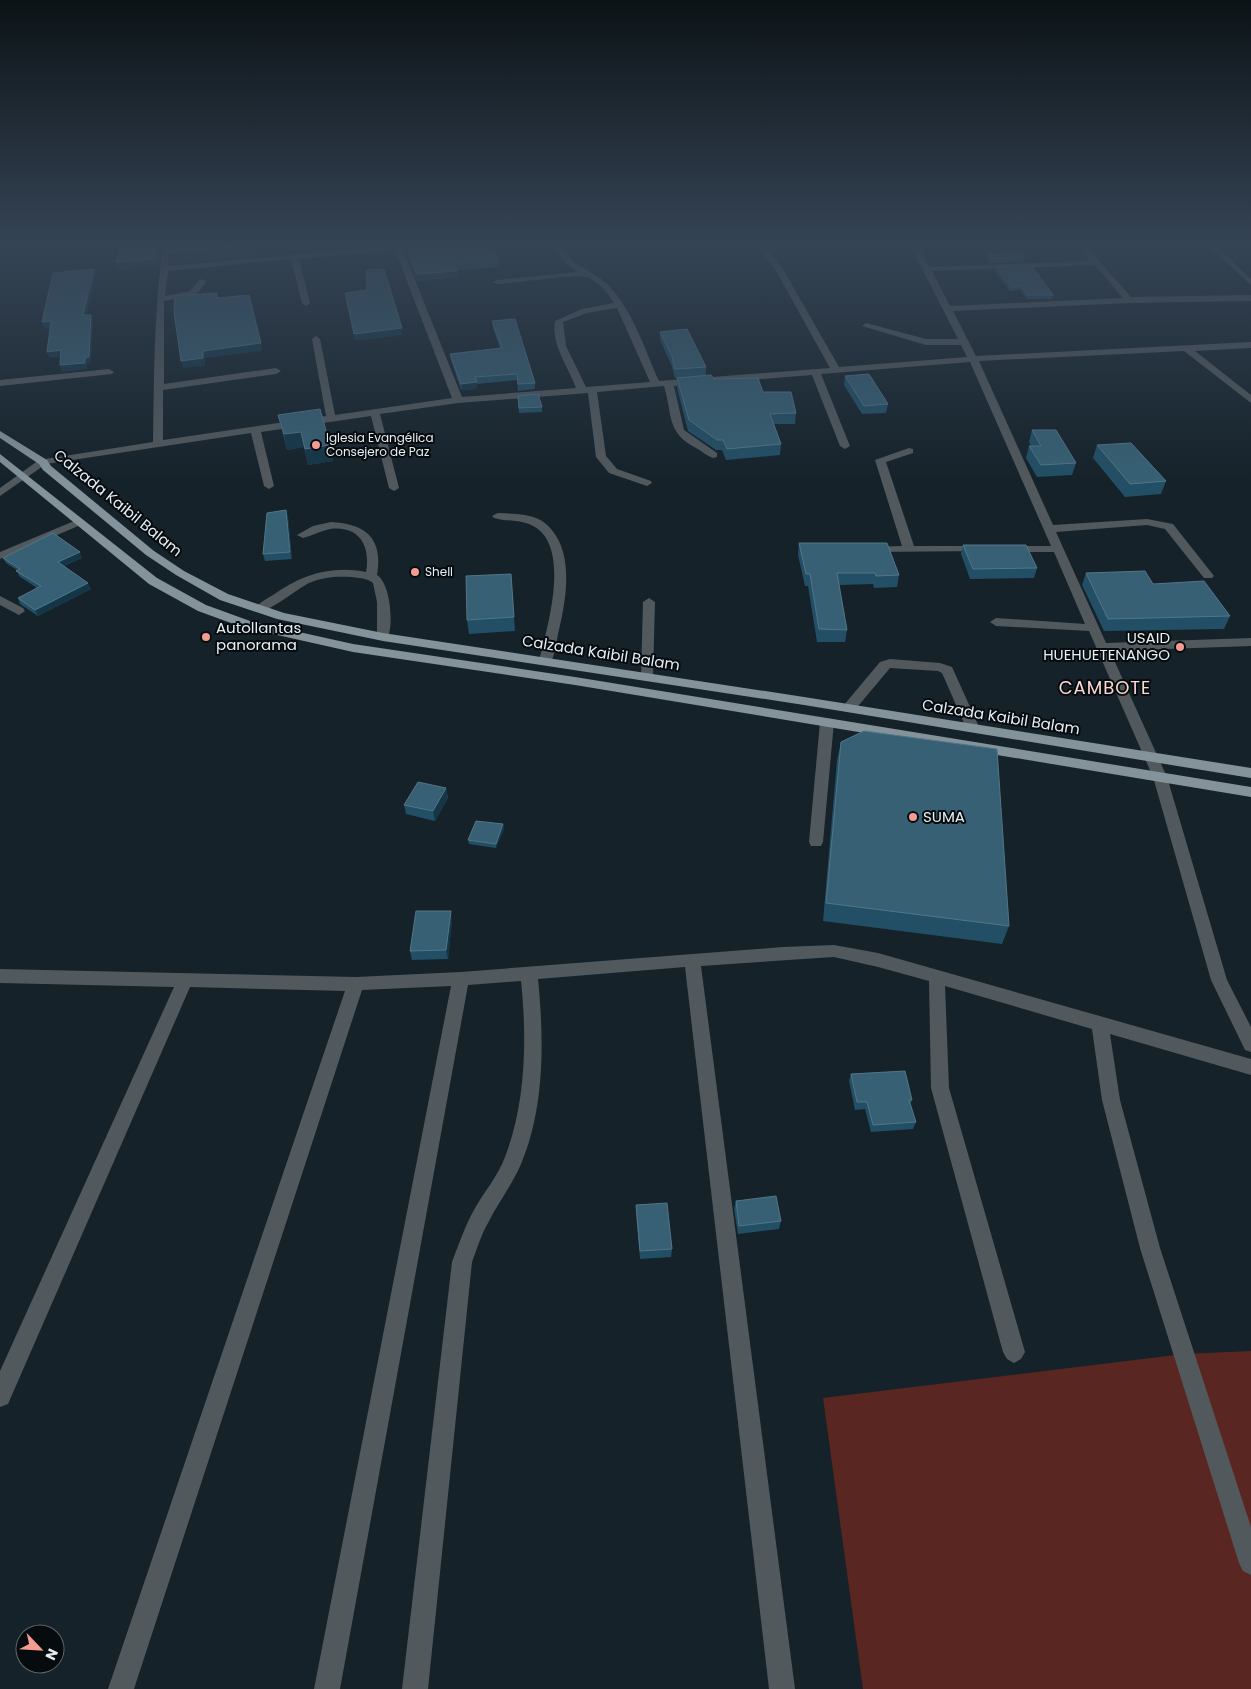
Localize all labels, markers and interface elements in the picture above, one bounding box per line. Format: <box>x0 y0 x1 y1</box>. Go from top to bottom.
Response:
place label: Iglesia Evangélica Consejero de Paz <box>326 429 434 460</box>
marker: Iglesia Evangélica Consejero de Paz <box>310 439 322 451</box>
street label: Calzada Kaibil Balam <box>50 444 187 561</box>
place label: Shell <box>425 563 453 580</box>
marker: Shell <box>409 566 421 578</box>
place label: Autollantas panorama <box>216 617 301 655</box>
place label: USAID HUEHUETENANGO <box>1043 627 1170 665</box>
street label: Calzada Kaibil Balam <box>521 630 682 675</box>
marker: Autollantas panorama <box>200 631 212 643</box>
marker: USAID HUEHUETENANGO <box>1174 641 1186 653</box>
district label: CAMBOTE <box>1059 675 1151 700</box>
street label: Calzada Kaibil Balam <box>921 694 1082 739</box>
place label: SUMA <box>923 806 965 827</box>
marker: SUMA <box>907 811 919 823</box>
north arrow <box>15 1624 65 1674</box>
text: N <box>40 1645 63 1663</box>

